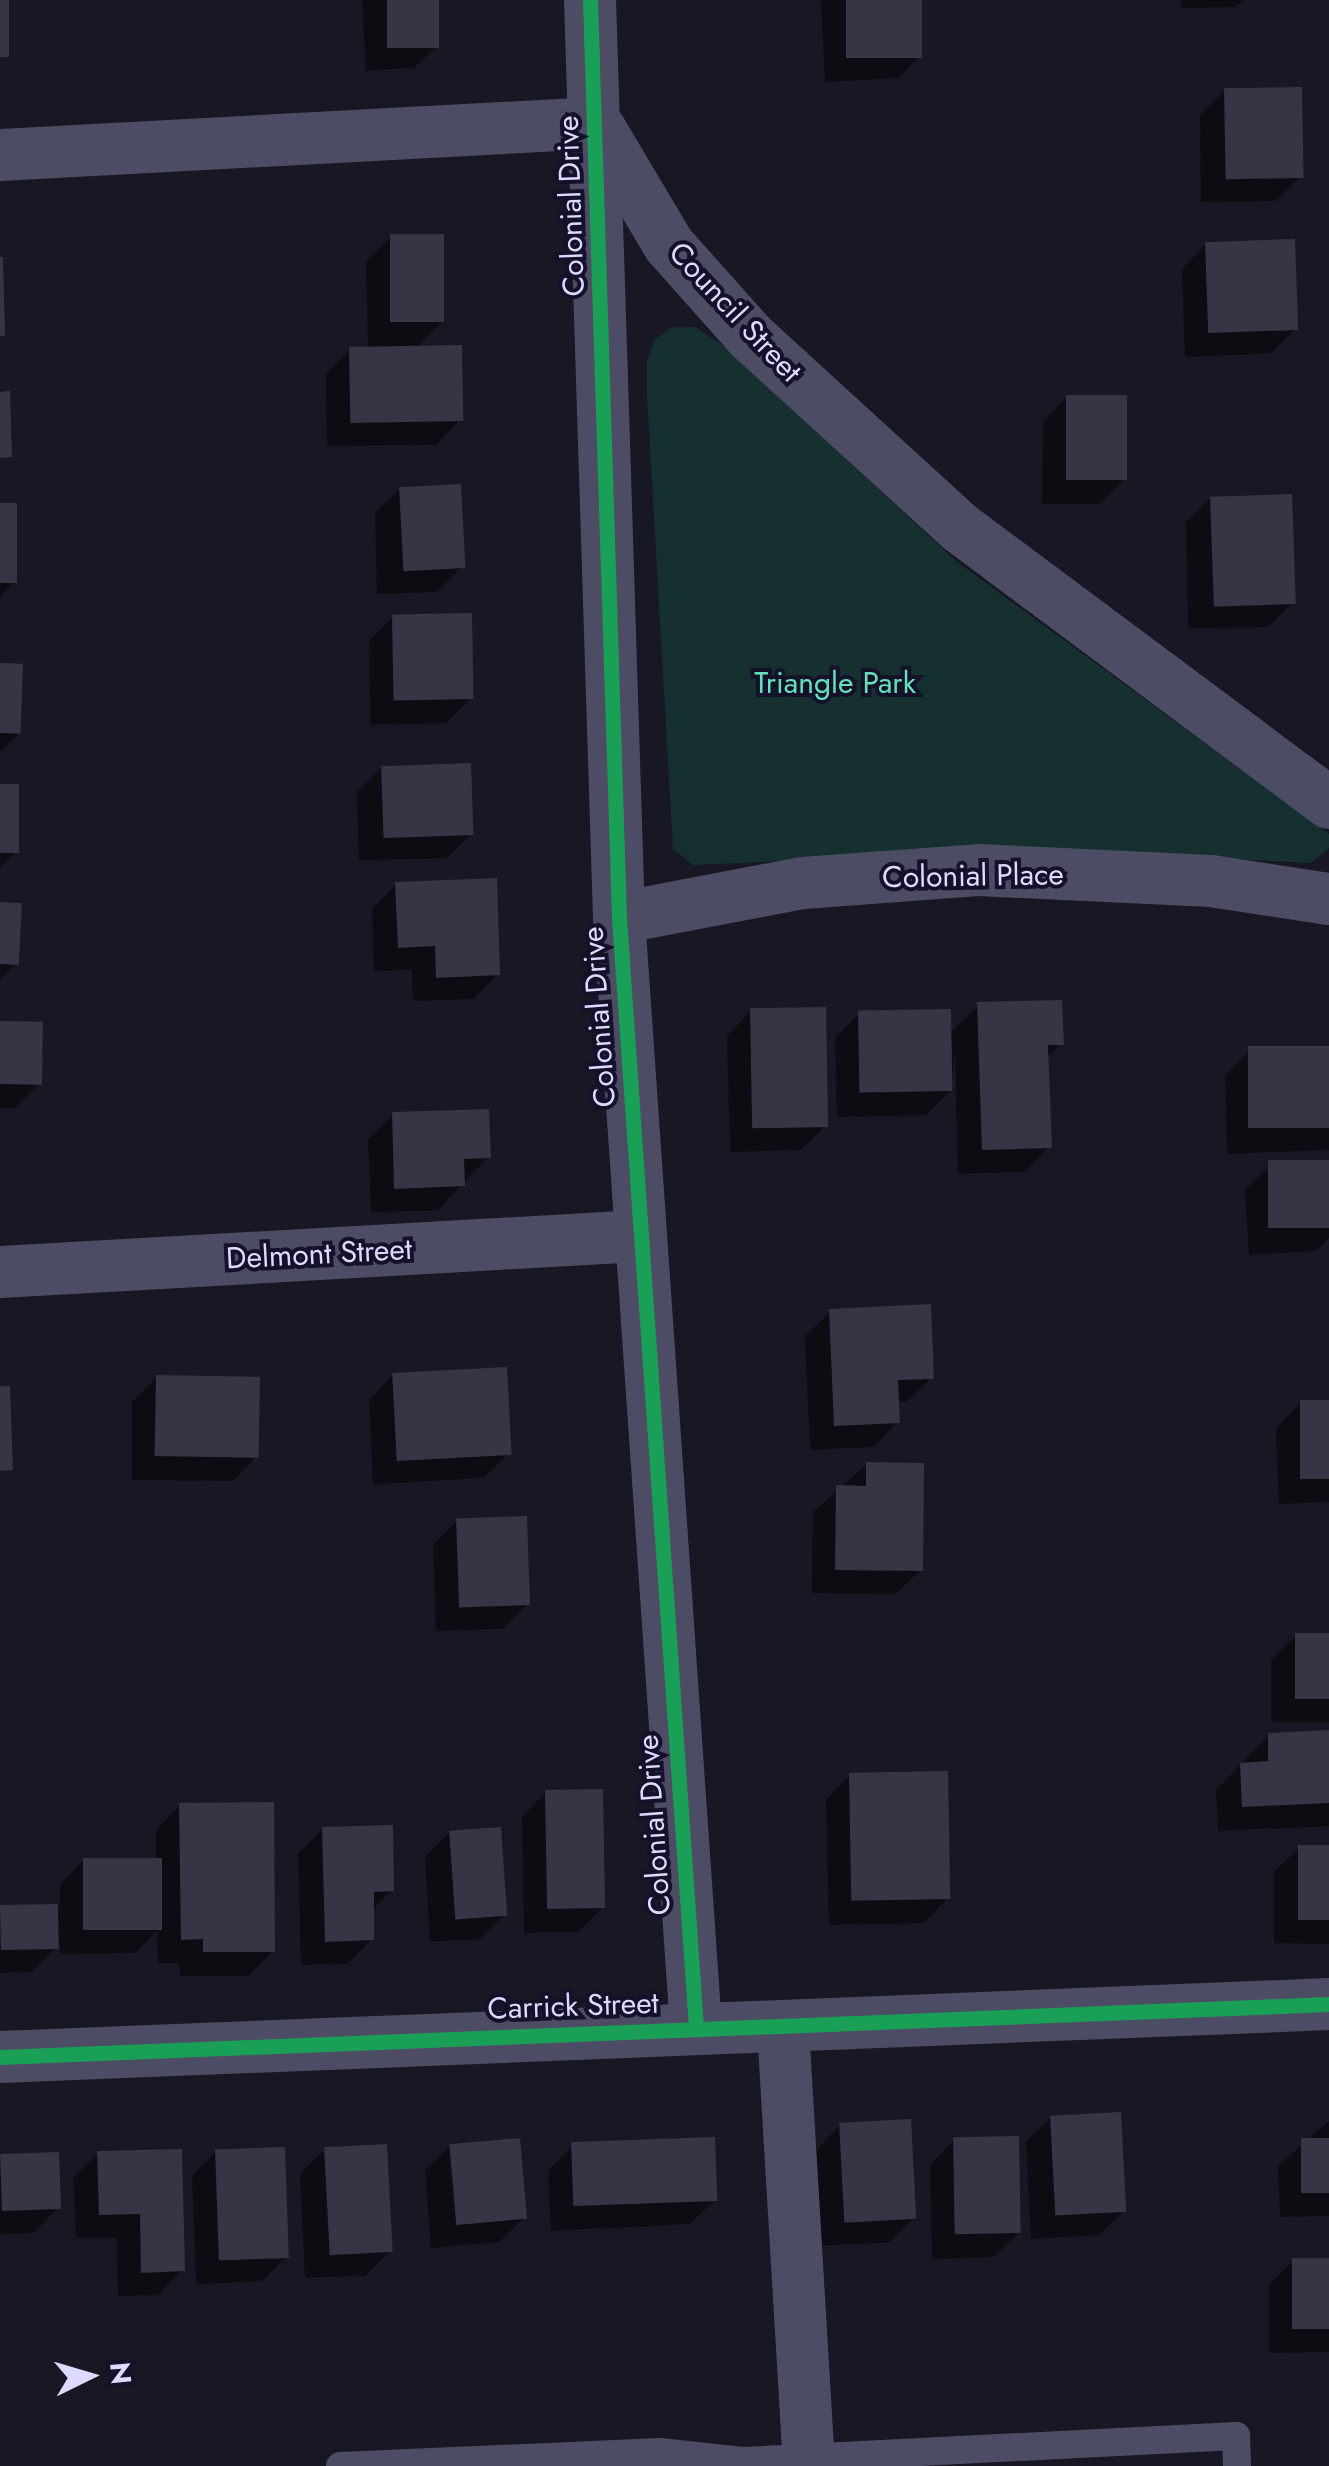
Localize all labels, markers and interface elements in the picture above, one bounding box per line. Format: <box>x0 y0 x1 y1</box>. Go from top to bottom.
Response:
street label: Colonial Drive <box>550 115 592 297</box>
street label: Council Street <box>661 235 809 389</box>
park label: Triangle Park <box>754 665 916 701</box>
street label: Colonial Place <box>882 856 1064 896</box>
street label: Colonial Drive <box>575 926 623 1108</box>
street label: Delmont Street <box>225 1231 413 1277</box>
street label: Colonial Drive <box>630 1734 678 1916</box>
street label: Carrick Street <box>487 1985 659 2027</box>
north arrow <box>40 2326 140 2426</box>
text: N <box>99 2360 142 2386</box>

